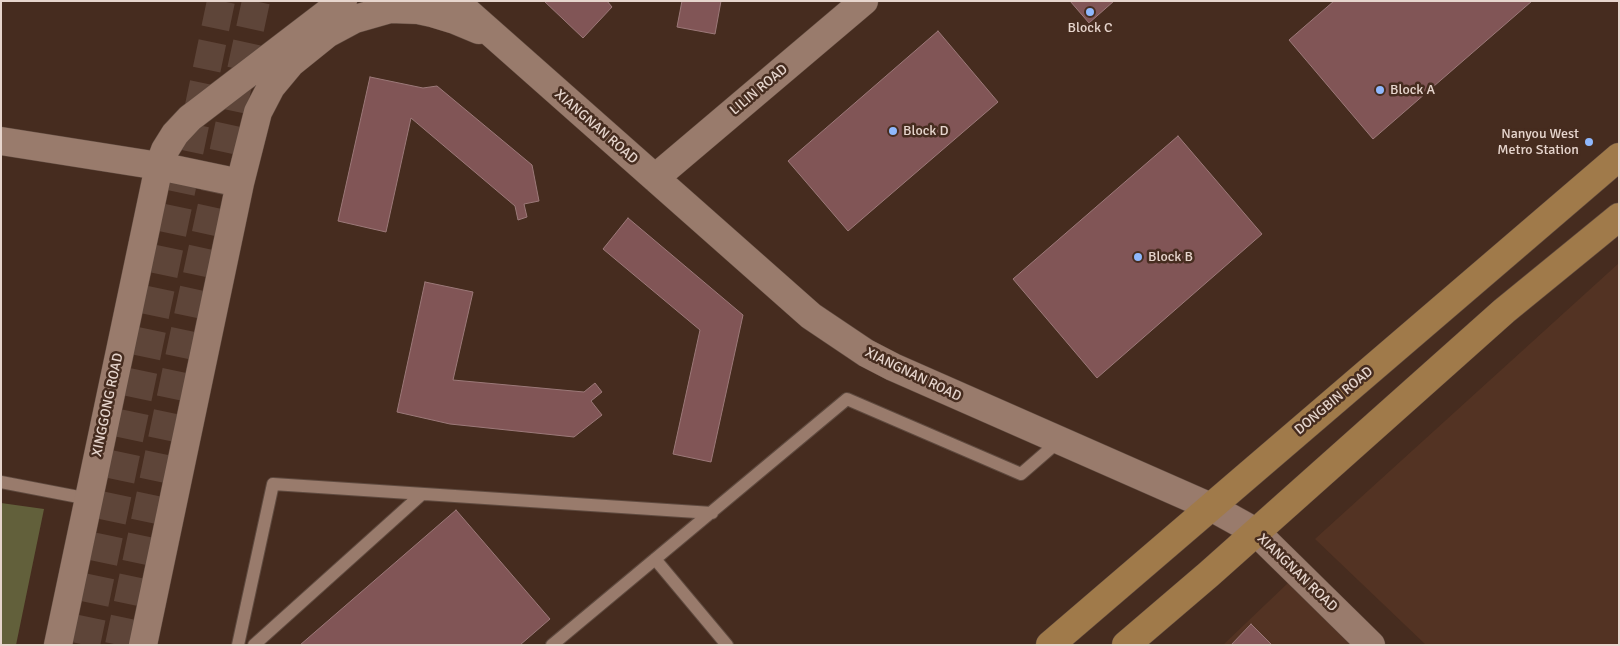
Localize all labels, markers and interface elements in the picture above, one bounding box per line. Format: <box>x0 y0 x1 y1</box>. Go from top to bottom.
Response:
marker: Block C <box>1084 6 1096 18</box>
place label: Block C <box>1068 20 1112 36</box>
street label: LILIN ROAD <box>727 61 791 119</box>
place label: Block A <box>1390 82 1435 98</box>
marker: Block A <box>1374 84 1386 96</box>
street label: XIANGNAN ROAD <box>551 86 641 168</box>
place label: Block D <box>903 123 948 139</box>
marker: Block D <box>887 125 899 137</box>
place label: Nanyou West Metro Station <box>1497 126 1579 158</box>
marker: Nanyou West Metro Station <box>1583 136 1595 148</box>
place label: Block B <box>1148 249 1193 265</box>
marker: Block B <box>1132 251 1144 263</box>
street label: XIANGNAN ROAD <box>862 344 964 406</box>
street label: XINGGONG ROAD <box>89 352 127 458</box>
street label: DONGBIN ROAD <box>1292 363 1376 439</box>
street label: XIANGNAN ROAD <box>1253 531 1341 615</box>

